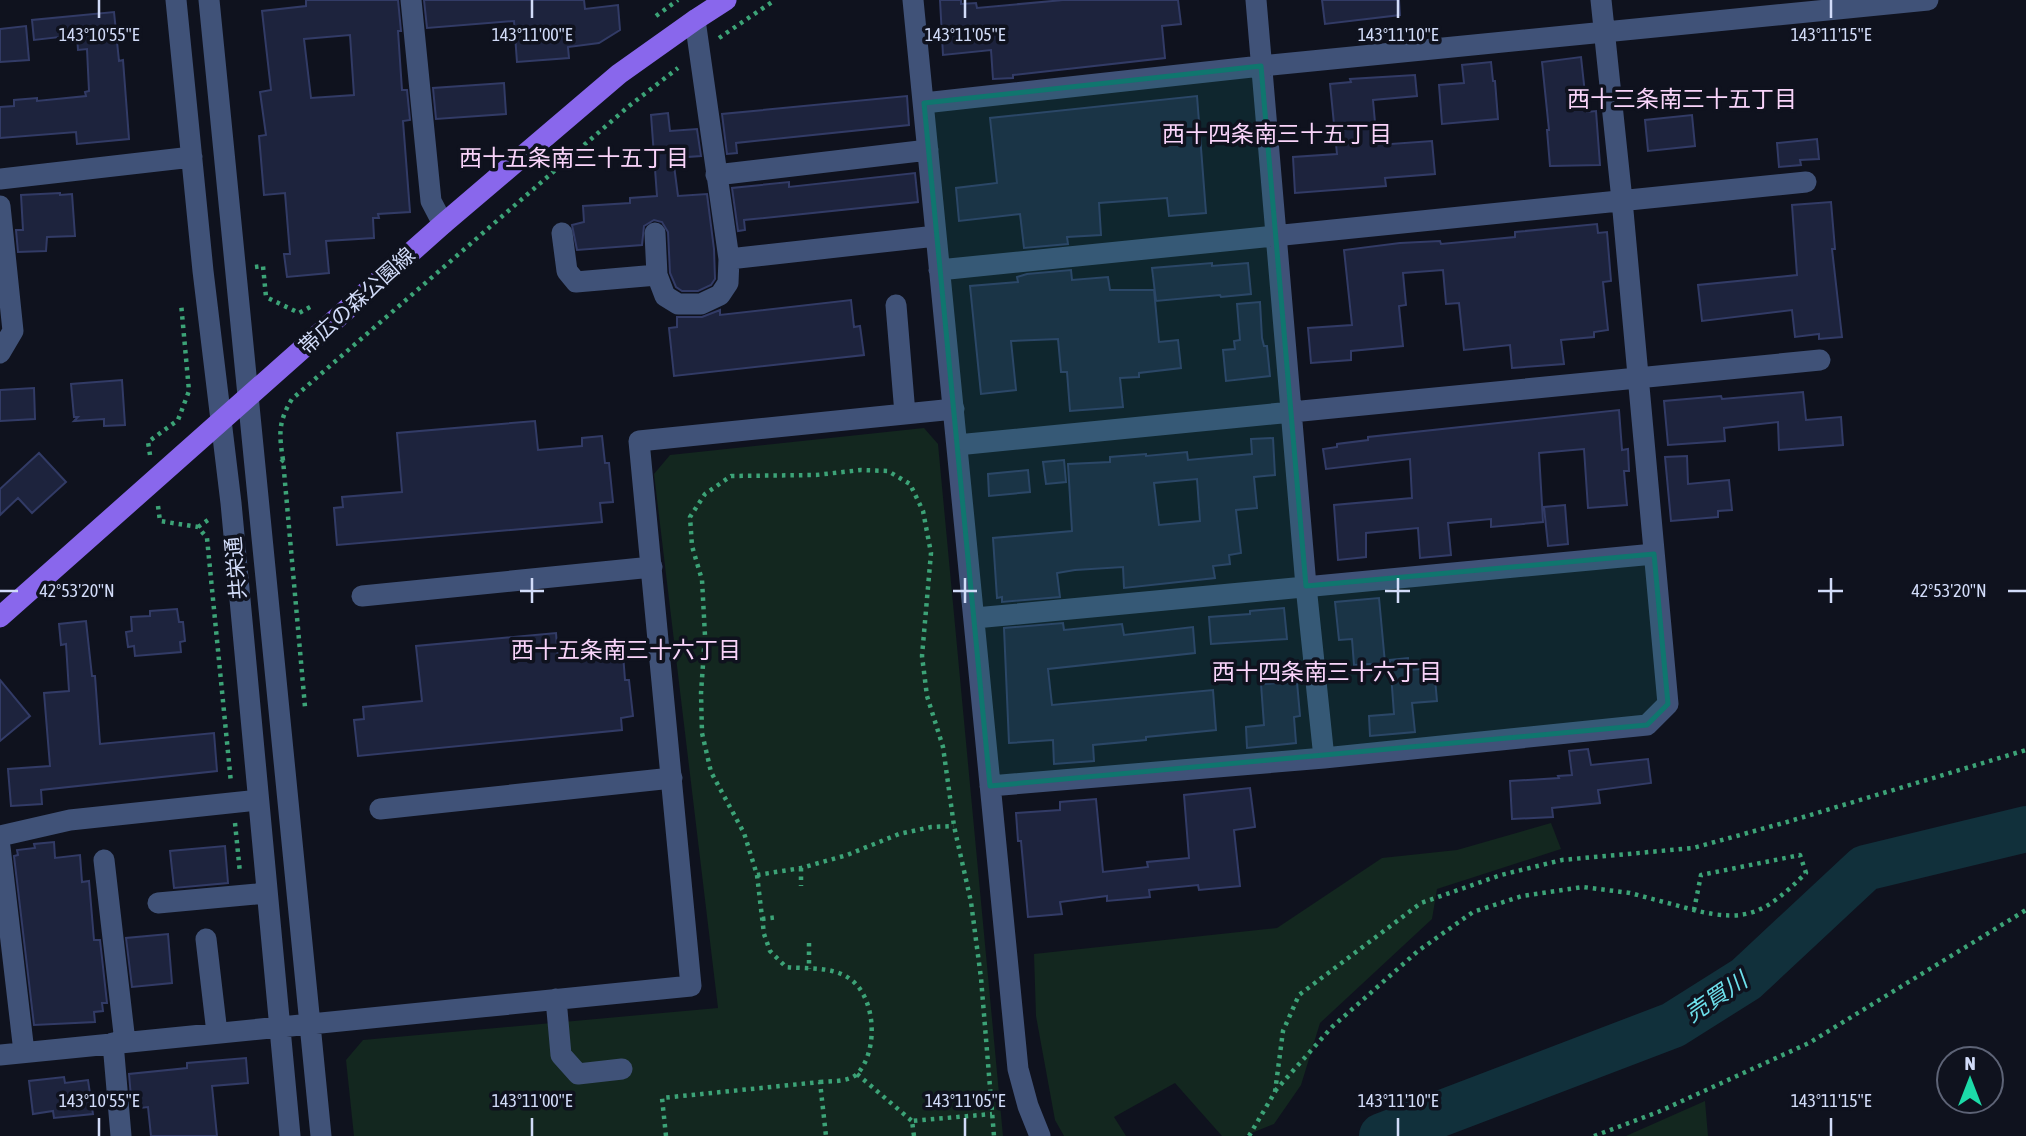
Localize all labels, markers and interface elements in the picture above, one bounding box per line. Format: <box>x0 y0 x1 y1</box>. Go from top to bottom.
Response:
text: 143°10'55"E <box>59 24 140 45</box>
text: 143°11'00"E <box>492 24 573 45</box>
text: 143°11'05"E <box>925 24 1006 45</box>
text: 143°11'10"E <box>1358 24 1439 45</box>
text: 143°11'15"E <box>1791 24 1872 45</box>
district label: 西十三条南三十五丁目 <box>1567 86 1797 112</box>
district label: 西十四条南三十五丁目 <box>1162 121 1392 147</box>
district label: 西十五条南三十五丁目 <box>459 145 689 171</box>
street label: 帯広の森公園線 <box>294 242 419 358</box>
street label: 共栄通 <box>220 536 250 601</box>
text: 42°53'20"N <box>39 580 115 601</box>
text: 42°53'20"N <box>1911 580 1987 601</box>
district label: 西十五条南三十六丁目 <box>511 637 741 663</box>
district label: 西十四条南三十六丁目 <box>1212 659 1442 685</box>
water label: 売買川 <box>1680 965 1754 1027</box>
north arrow <box>1935 1045 2005 1115</box>
text: N <box>1964 1052 1976 1074</box>
text: 143°10'55"E <box>59 1090 140 1111</box>
text: 143°11'00"E <box>492 1090 573 1111</box>
text: 143°11'05"E <box>925 1090 1006 1111</box>
text: 143°11'10"E <box>1358 1090 1439 1111</box>
text: 143°11'15"E <box>1791 1090 1872 1111</box>

